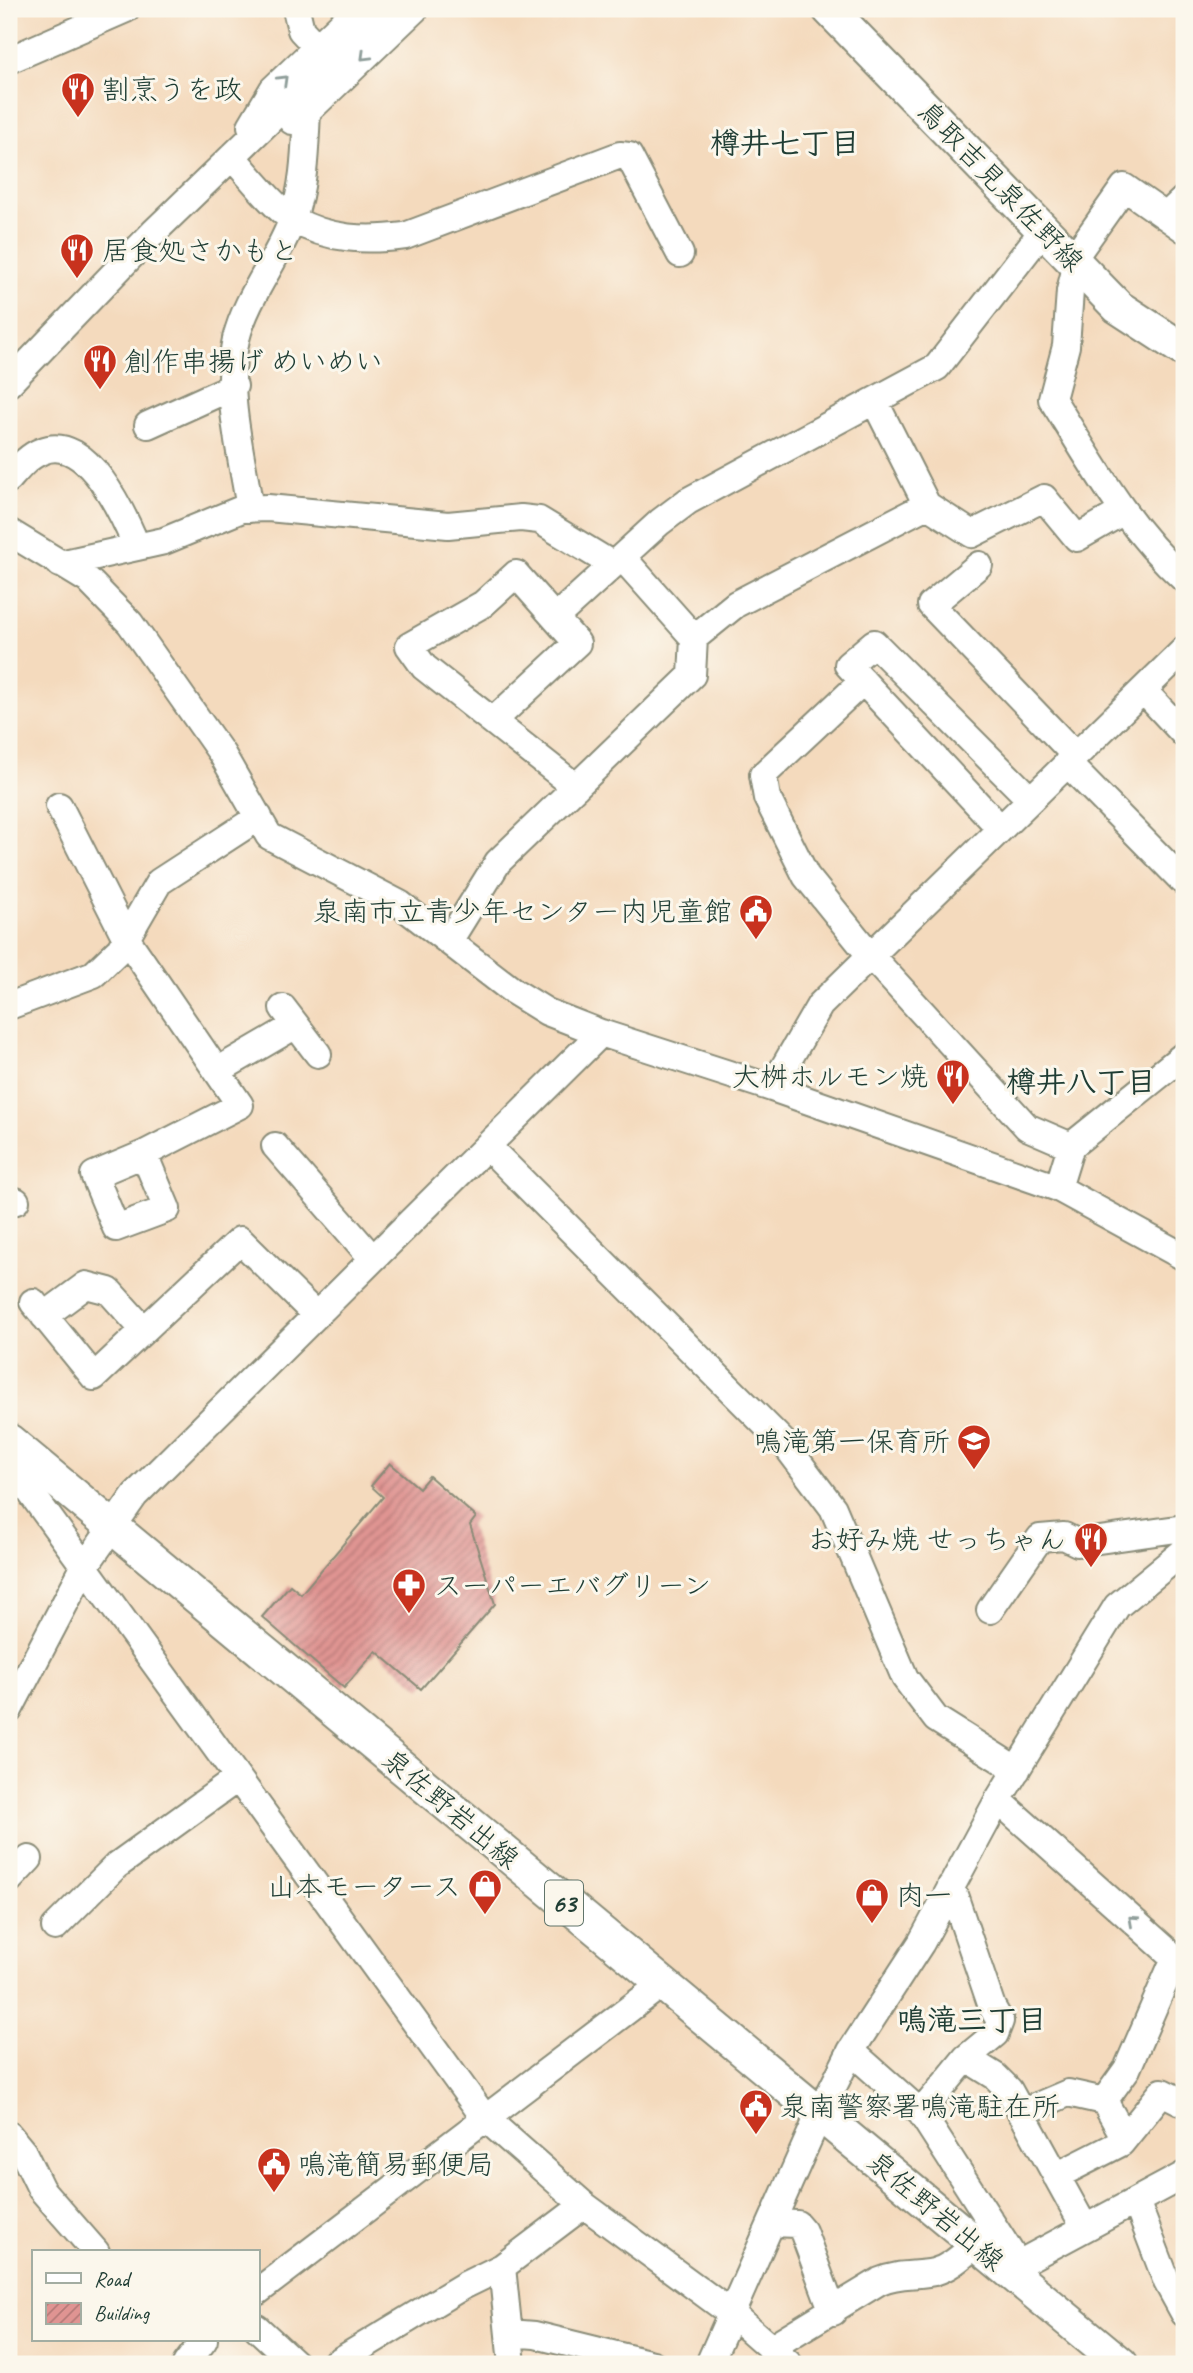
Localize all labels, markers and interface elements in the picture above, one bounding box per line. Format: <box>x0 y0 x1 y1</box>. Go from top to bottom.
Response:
one-way arrow <box>361 47 374 60</box>
restaurant icon: 割烹うを政 <box>59 70 97 119</box>
place label: 割烹うを政 <box>102 72 242 107</box>
one-way arrow <box>274 76 287 89</box>
street label: 鳥取吉見泉佐野線 <box>911 93 1091 279</box>
district label: 樽井七丁目 <box>710 124 860 162</box>
restaurant icon: 居食処さかもと <box>58 231 96 280</box>
place label: 居食処さかもと <box>102 233 298 268</box>
restaurant icon: 創作串揚げ めいめい <box>81 342 119 391</box>
place label: 創作串揚げ めいめい <box>124 344 383 379</box>
public building icon: 泉南市立青少年センター内児童館 <box>737 892 775 941</box>
place label: 泉南市立青少年センター内児童館 <box>313 894 732 929</box>
restaurant icon: 大桝ホルモン焼 <box>934 1057 972 1106</box>
place label: 大桝ホルモン焼 <box>732 1059 928 1094</box>
district label: 樽井八丁目 <box>1006 1063 1156 1101</box>
school or university icon: 鳴滝第一保育所 <box>955 1422 993 1471</box>
place label: 鳴滝第一保育所 <box>754 1424 950 1459</box>
restaurant icon: お好み焼 せっちゃん <box>1072 1520 1110 1569</box>
place label: お好み焼 せっちゃん <box>807 1522 1066 1557</box>
pharmacy icon: スーパーエバグリーン <box>390 1566 428 1615</box>
place label: スーパーエバグリーン <box>434 1568 711 1603</box>
street label: 泉佐野岩出線 <box>375 1742 527 1876</box>
shop icon: 山本モータース <box>466 1867 504 1916</box>
place label: 山本モータース <box>267 1869 461 1904</box>
shop icon: 肉一 <box>853 1876 891 1925</box>
place label: 肉一 <box>896 1878 952 1913</box>
road number: 63 <box>545 1880 583 1926</box>
one-way arrow <box>1128 1916 1141 1928</box>
district label: 鳴滝三丁目 <box>897 2001 1047 2039</box>
public building icon: 泉南警察署鳴滝駐在所 <box>737 2087 775 2136</box>
place label: 泉南警察署鳴滝駐在所 <box>780 2089 1060 2124</box>
street label: 泉佐野岩出線 <box>860 2144 1012 2278</box>
public building icon: 鳴滝簡易郵便局 <box>255 2145 293 2194</box>
place label: 鳴滝簡易郵便局 <box>298 2147 494 2182</box>
legend <box>32 2250 259 2342</box>
text: Road <box>94 2266 133 2292</box>
text: Building <box>94 2300 151 2326</box>

